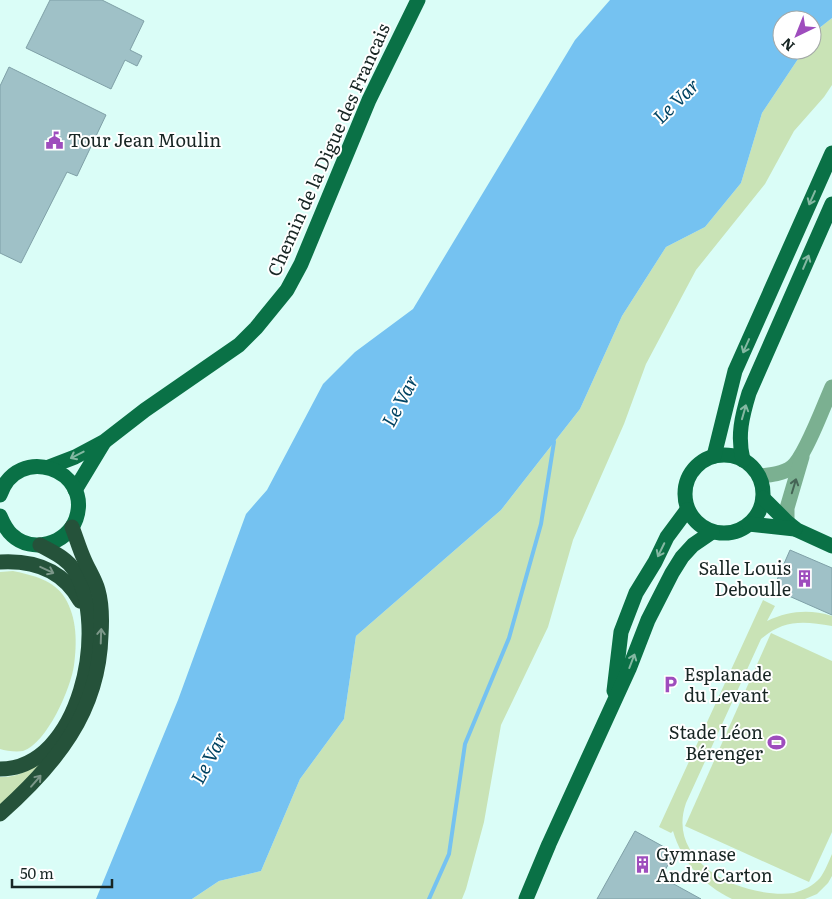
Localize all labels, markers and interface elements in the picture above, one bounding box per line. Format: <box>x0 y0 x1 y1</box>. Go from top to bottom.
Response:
north arrow <box>772 10 822 60</box>
street label: Chemin de la Digue des Francais <box>259 18 396 280</box>
text: N <box>776 34 799 57</box>
water label: Le Var <box>646 71 705 129</box>
place label: Tour Jean Moulin <box>68 126 221 153</box>
public building icon: Tour Jean Moulin <box>44 131 64 151</box>
one-way arrow <box>807 190 816 205</box>
one-way arrow <box>802 255 812 270</box>
one-way arrow <box>740 338 750 353</box>
water label: Le Var <box>374 370 424 431</box>
one-way arrow <box>740 404 749 420</box>
one-way arrow <box>70 450 85 460</box>
one-way arrow <box>789 478 799 494</box>
one-way arrow <box>655 542 665 557</box>
place label: Salle Louis Deboulle <box>698 554 791 602</box>
one-way arrow <box>39 566 54 575</box>
building icon: Salle Louis Deboulle <box>795 569 815 589</box>
one-way arrow <box>96 629 106 645</box>
one-way arrow <box>628 653 637 669</box>
place label: Esplanade du Levant <box>684 660 772 708</box>
parking icon: Esplanade du Levant <box>660 675 680 695</box>
place label: Stade Léon Bérenger <box>669 718 763 766</box>
water label: Le Var <box>183 727 233 788</box>
sports icon: Stade Léon Bérenger <box>767 733 787 753</box>
one-way arrow <box>30 774 41 787</box>
place label: Gymnase André Carton <box>656 840 773 888</box>
building icon: Gymnase André Carton <box>632 855 652 875</box>
scale bar <box>12 856 112 888</box>
text: 50 m <box>20 861 54 884</box>

